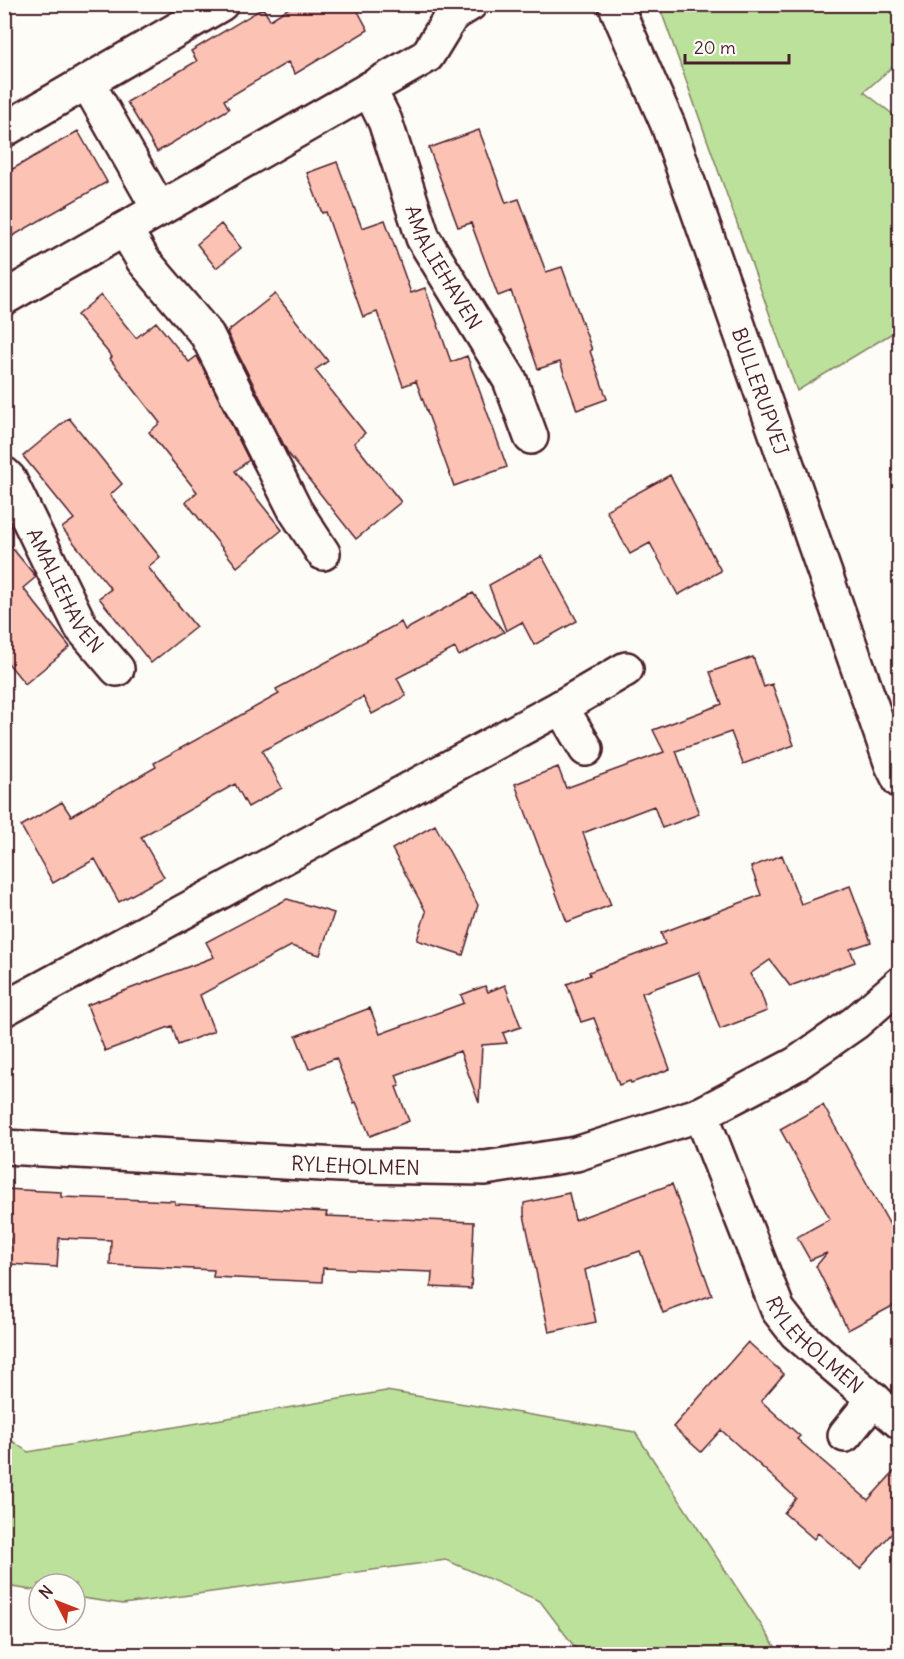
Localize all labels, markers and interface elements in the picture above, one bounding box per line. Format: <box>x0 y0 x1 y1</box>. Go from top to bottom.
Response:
scale bar <box>685 27 788 65</box>
text: 20 m <box>694 36 736 59</box>
street label: AMALIEHAVEN <box>401 202 488 333</box>
street label: BULLERUPVEJ <box>727 324 795 458</box>
street label: AMALIEHAVEN <box>22 524 110 657</box>
street label: RYLEHOLMEN <box>291 1150 420 1179</box>
street label: RYLEHOLMEN <box>761 1292 869 1398</box>
north arrow <box>27 1572 87 1632</box>
text: N <box>35 1581 57 1603</box>

